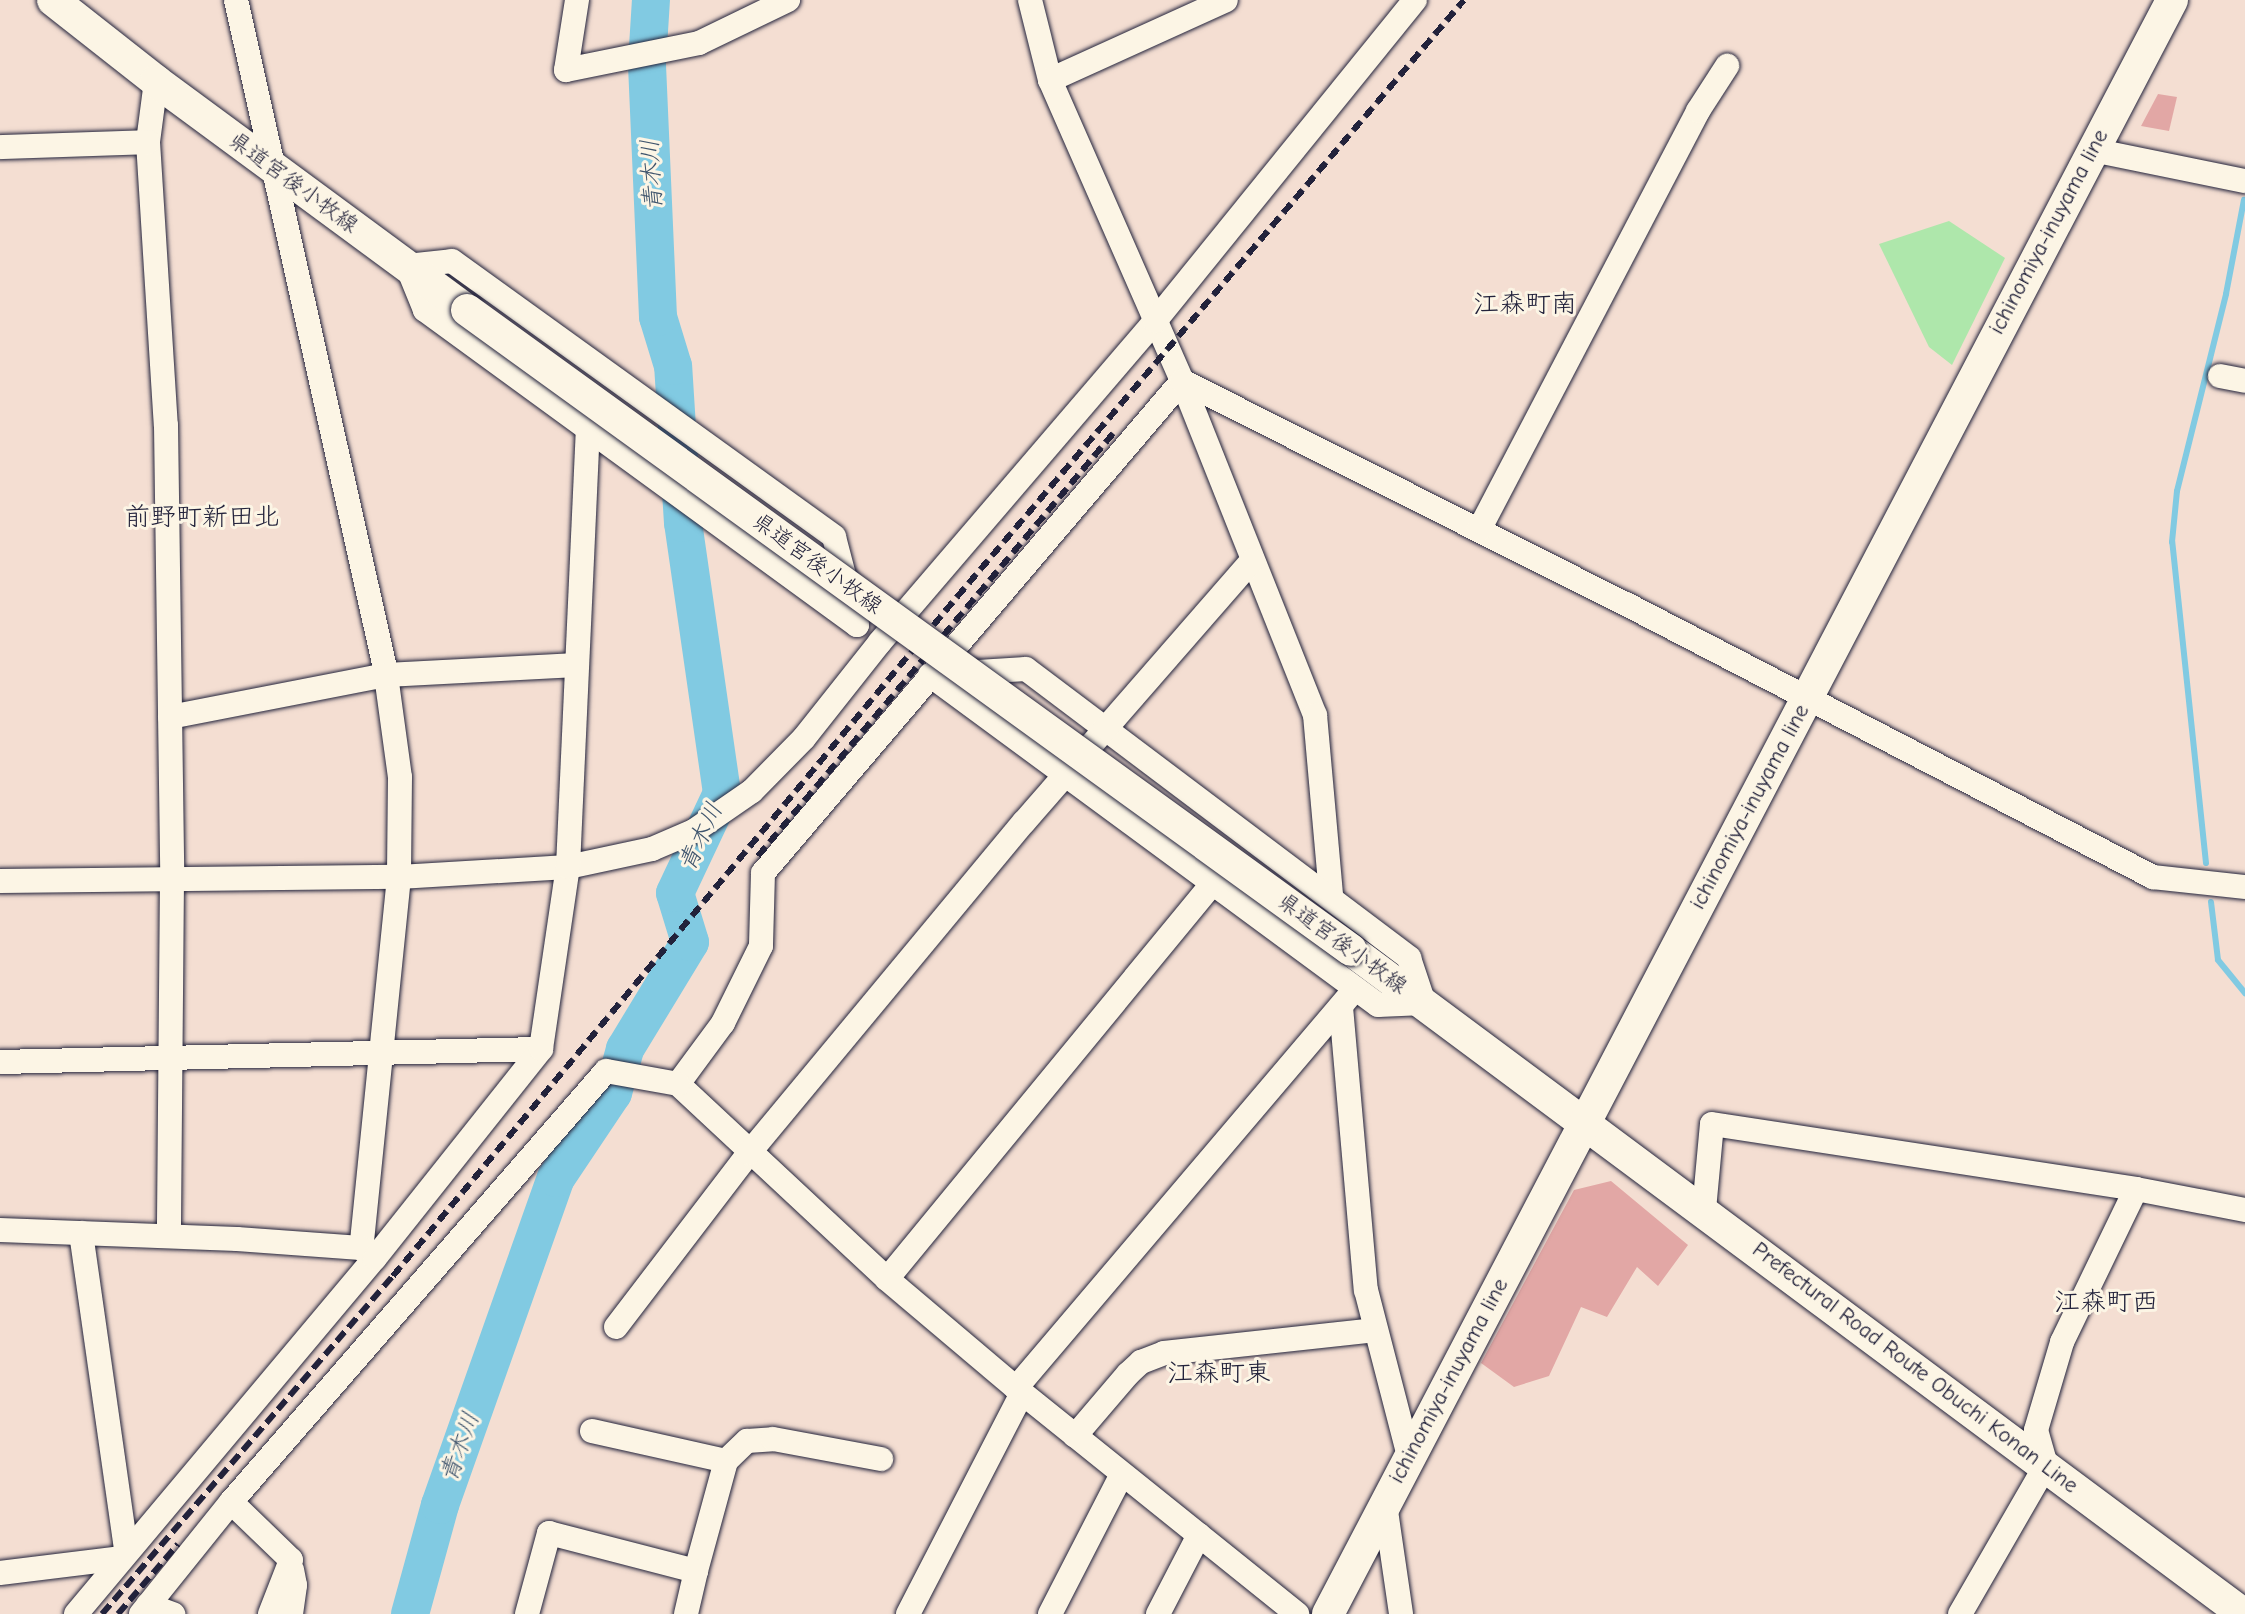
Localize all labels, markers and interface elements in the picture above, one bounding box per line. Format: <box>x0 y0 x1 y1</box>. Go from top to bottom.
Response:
street label: ichinomiya-inuyama line <box>1984 125 2114 339</box>
street label: 県道宮後小牧線 <box>223 127 363 239</box>
water label: 青木川 <box>636 138 668 212</box>
district label: 江森町南 <box>1473 289 1577 321</box>
district label: 前野町新田北 <box>124 502 280 534</box>
street label: 県道宮後小牧線 <box>747 508 887 620</box>
street label: ichinomiya-inuyama line <box>1685 700 1815 914</box>
water label: 青木川 <box>673 798 729 876</box>
street label: 県道宮後小牧線 <box>1272 888 1412 1000</box>
street label: Prefectural Road Route Obuchi Konan Line <box>1747 1237 2083 1499</box>
street label: ichinomiya-inuyama line <box>1384 1274 1514 1488</box>
district label: 江森町西 <box>2054 1287 2158 1319</box>
district label: 江森町東 <box>1167 1358 1271 1390</box>
water label: 青木川 <box>434 1408 486 1486</box>

